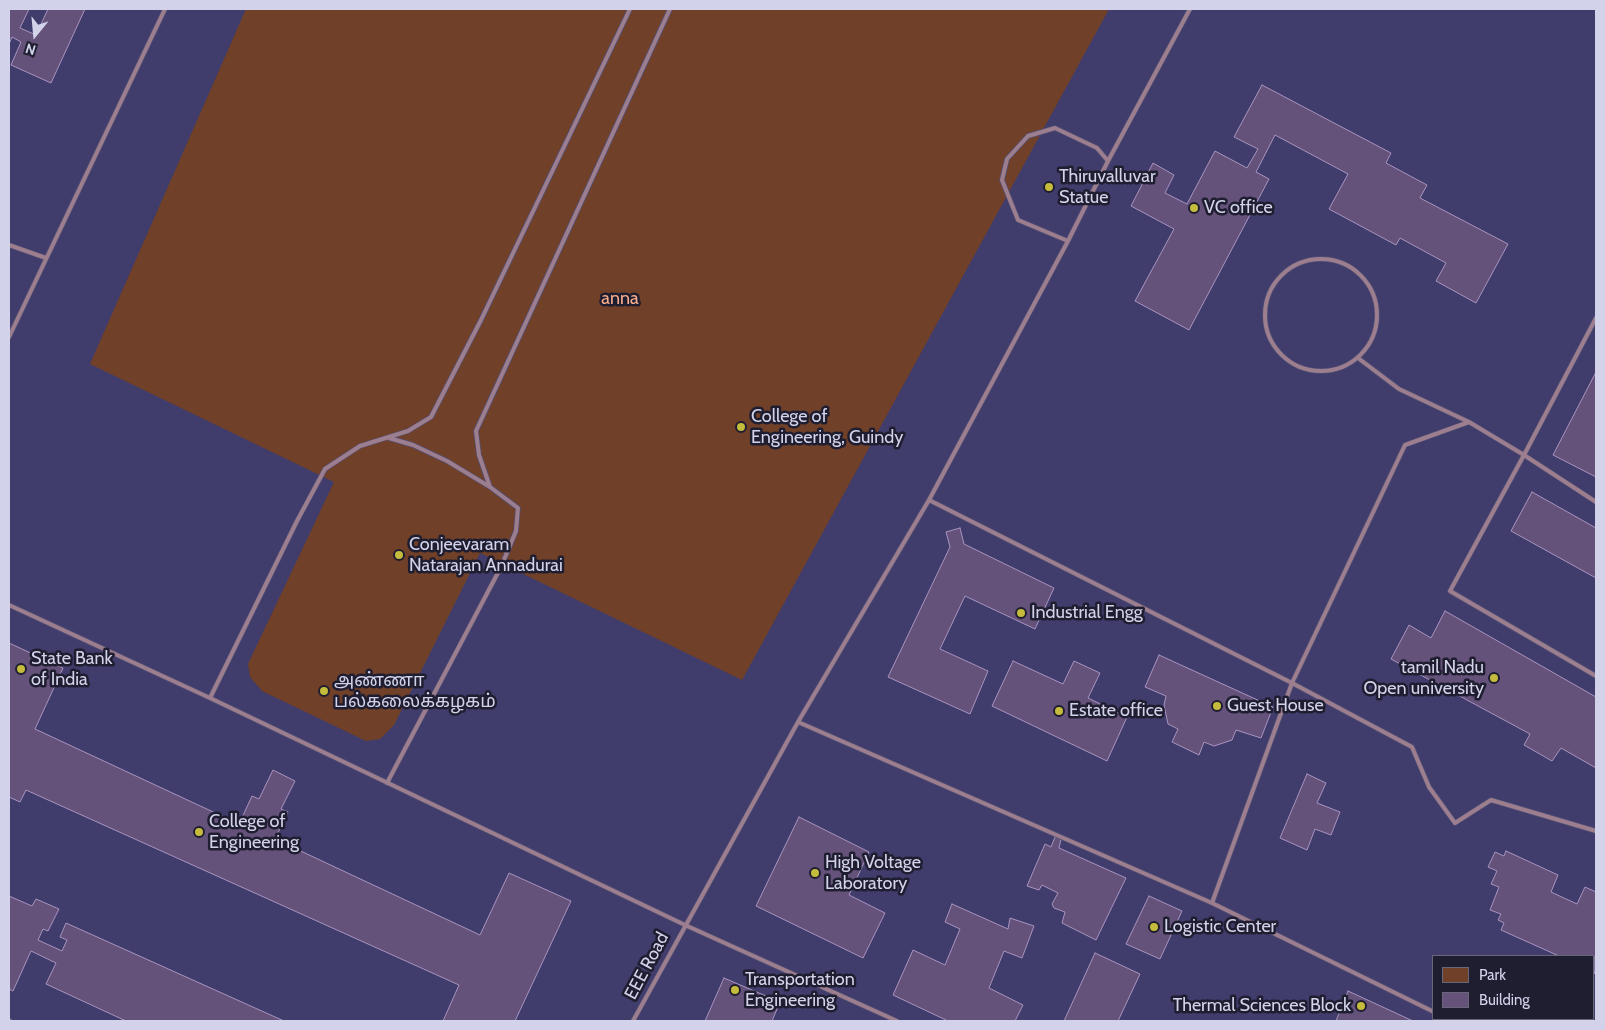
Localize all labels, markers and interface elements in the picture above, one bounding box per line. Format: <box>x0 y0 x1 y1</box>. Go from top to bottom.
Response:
north arrow <box>10 10 60 60</box>
text: N <box>23 39 38 59</box>
place label: Thiruvalluvar Statue <box>1059 166 1156 208</box>
marker: Thiruvalluvar Statue <box>1043 181 1055 193</box>
place label: VC office <box>1204 197 1273 219</box>
marker: VC office <box>1188 202 1200 214</box>
park label: anna <box>601 288 639 310</box>
place label: College of Engineering, Guindy <box>751 406 903 448</box>
marker: College of Engineering, Guindy <box>735 421 747 433</box>
place label: Conjeevaram Natarajan Annadurai <box>409 534 563 576</box>
marker: Conjeevaram Natarajan Annadurai <box>393 549 405 561</box>
place label: Industrial Engg <box>1031 602 1143 624</box>
marker: Industrial Engg <box>1015 607 1027 619</box>
place label: State Bank of India <box>31 648 113 691</box>
place label: tamil Nadu Open university <box>1364 657 1484 700</box>
marker: State Bank of India <box>15 663 27 675</box>
place label: அண்ணா பல்கலைக்கழகம் <box>334 670 496 712</box>
marker: tamil Nadu Open university <box>1488 672 1500 684</box>
marker: அண்ணா பல்கலைக்கழகம் <box>318 685 330 697</box>
place label: Guest House <box>1227 695 1324 717</box>
place label: Estate office <box>1069 700 1163 722</box>
marker: Guest House <box>1211 700 1223 712</box>
marker: Estate office <box>1053 705 1065 717</box>
place label: College of Engineering <box>209 811 299 854</box>
marker: College of Engineering <box>193 826 205 838</box>
place label: High Voltage Laboratory <box>825 852 921 894</box>
marker: High Voltage Laboratory <box>809 867 821 879</box>
place label: Logistic Center <box>1164 916 1276 938</box>
marker: Logistic Center <box>1148 921 1160 933</box>
street label: EEE Road <box>620 929 674 1003</box>
legend <box>1432 955 1595 1020</box>
text: Park <box>1479 966 1506 984</box>
place label: Transportation Engineering <box>745 969 855 1012</box>
marker: Transportation Engineering <box>729 984 741 996</box>
text: Building <box>1479 991 1530 1009</box>
place label: Thermal Sciences Block <box>1173 995 1351 1017</box>
marker: Thermal Sciences Block <box>1355 1000 1367 1012</box>

